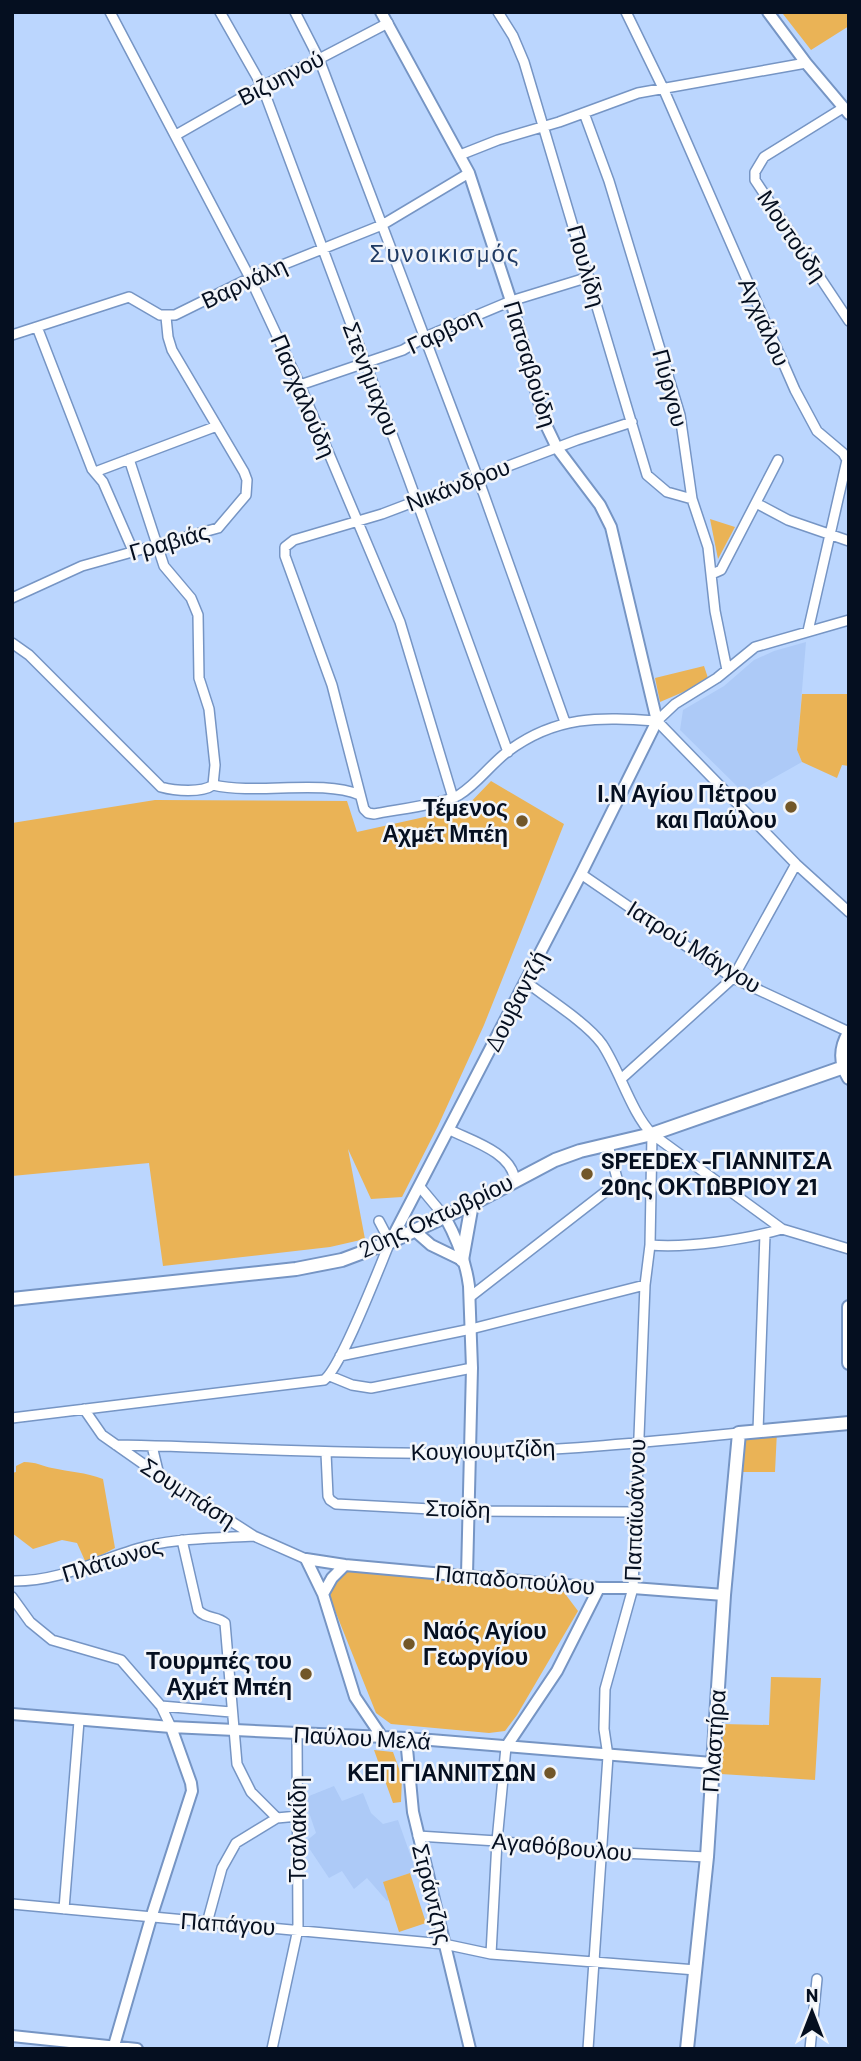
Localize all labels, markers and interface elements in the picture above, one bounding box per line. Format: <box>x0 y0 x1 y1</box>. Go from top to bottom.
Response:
street label: Βιζυηνού <box>233 44 328 111</box>
street label: Μουτούδη <box>752 184 834 286</box>
street label: Πουλίδη <box>562 221 612 310</box>
district label: Συνοικισμός <box>370 238 520 267</box>
street label: Βαρνάλη <box>197 250 291 314</box>
street label: Αγχιάλου <box>733 273 797 370</box>
street label: Πατσαβούδη <box>499 297 563 430</box>
street label: Γαρβοη <box>402 301 485 359</box>
street label: Στενήμαχου <box>337 318 406 439</box>
street label: Πασχαλούδη <box>265 330 342 461</box>
street label: Πύργου <box>647 346 695 430</box>
street label: Νικάνδρου <box>402 451 514 517</box>
street label: Γραβιάς <box>126 516 212 566</box>
place label: Ι.Ν Αγίου Πέτρου και Παύλου <box>597 779 777 833</box>
place label: Τέμενος Αχμέτ Μπέη <box>382 793 508 847</box>
marker: Ι.Ν Αγίου Πέτρου και Παύλου <box>783 799 799 815</box>
marker: Τέμενος Αχμέτ Μπέη <box>514 813 530 829</box>
street label: Ιατρού Μάγγου <box>622 894 767 998</box>
street label: Δουβαντζή <box>478 945 552 1056</box>
place label: SPEEDEX -ΓΙΑΝΝΙΤΣΑ 20ης ΟΚΤΩΒΡΙΟΥ 21 <box>601 1146 832 1200</box>
marker: SPEEDEX -ΓΙΑΝΝΙΤΣΑ 20ης ΟΚΤΩΒΡΙΟΥ 21 <box>579 1166 595 1182</box>
street label: 20ης Οκτωβρίου <box>354 1167 517 1263</box>
street label: Κουγιουμτζίδη <box>410 1432 556 1466</box>
street label: Παπαϊωάννου <box>618 1438 650 1582</box>
street label: Σουμπάση <box>136 1451 241 1533</box>
street label: Στοίδη <box>425 1493 491 1523</box>
street label: Πλάτωνος <box>58 1531 165 1588</box>
street label: Παπαδοπούλου <box>434 1558 596 1600</box>
place label: Ναός Αγίου Γεωργίου <box>423 1616 547 1670</box>
marker: Ναός Αγίου Γεωργίου <box>401 1636 417 1652</box>
place label: Τουρμπές του Αχμέτ Μπέη <box>146 1646 292 1700</box>
marker: Τουρμπές του Αχμέτ Μπέη <box>298 1666 314 1682</box>
street label: Πλαστήρα <box>695 1688 731 1794</box>
street label: Παύλου Μελά <box>293 1719 431 1755</box>
place label: ΚΕΠ ΓΙΑΝΝΙΤΣΩΝ <box>347 1758 536 1786</box>
marker: ΚΕΠ ΓΙΑΝΝΙΤΣΩΝ <box>542 1765 558 1781</box>
street label: Τσαλακίδη <box>283 1777 311 1883</box>
street label: Αγαθόβουλου <box>491 1826 633 1866</box>
street label: Στράντζης <box>407 1841 459 1947</box>
street label: Παπάγου <box>180 1906 276 1940</box>
north arrow <box>777 1977 847 2047</box>
text: N <box>806 1983 818 2006</box>

